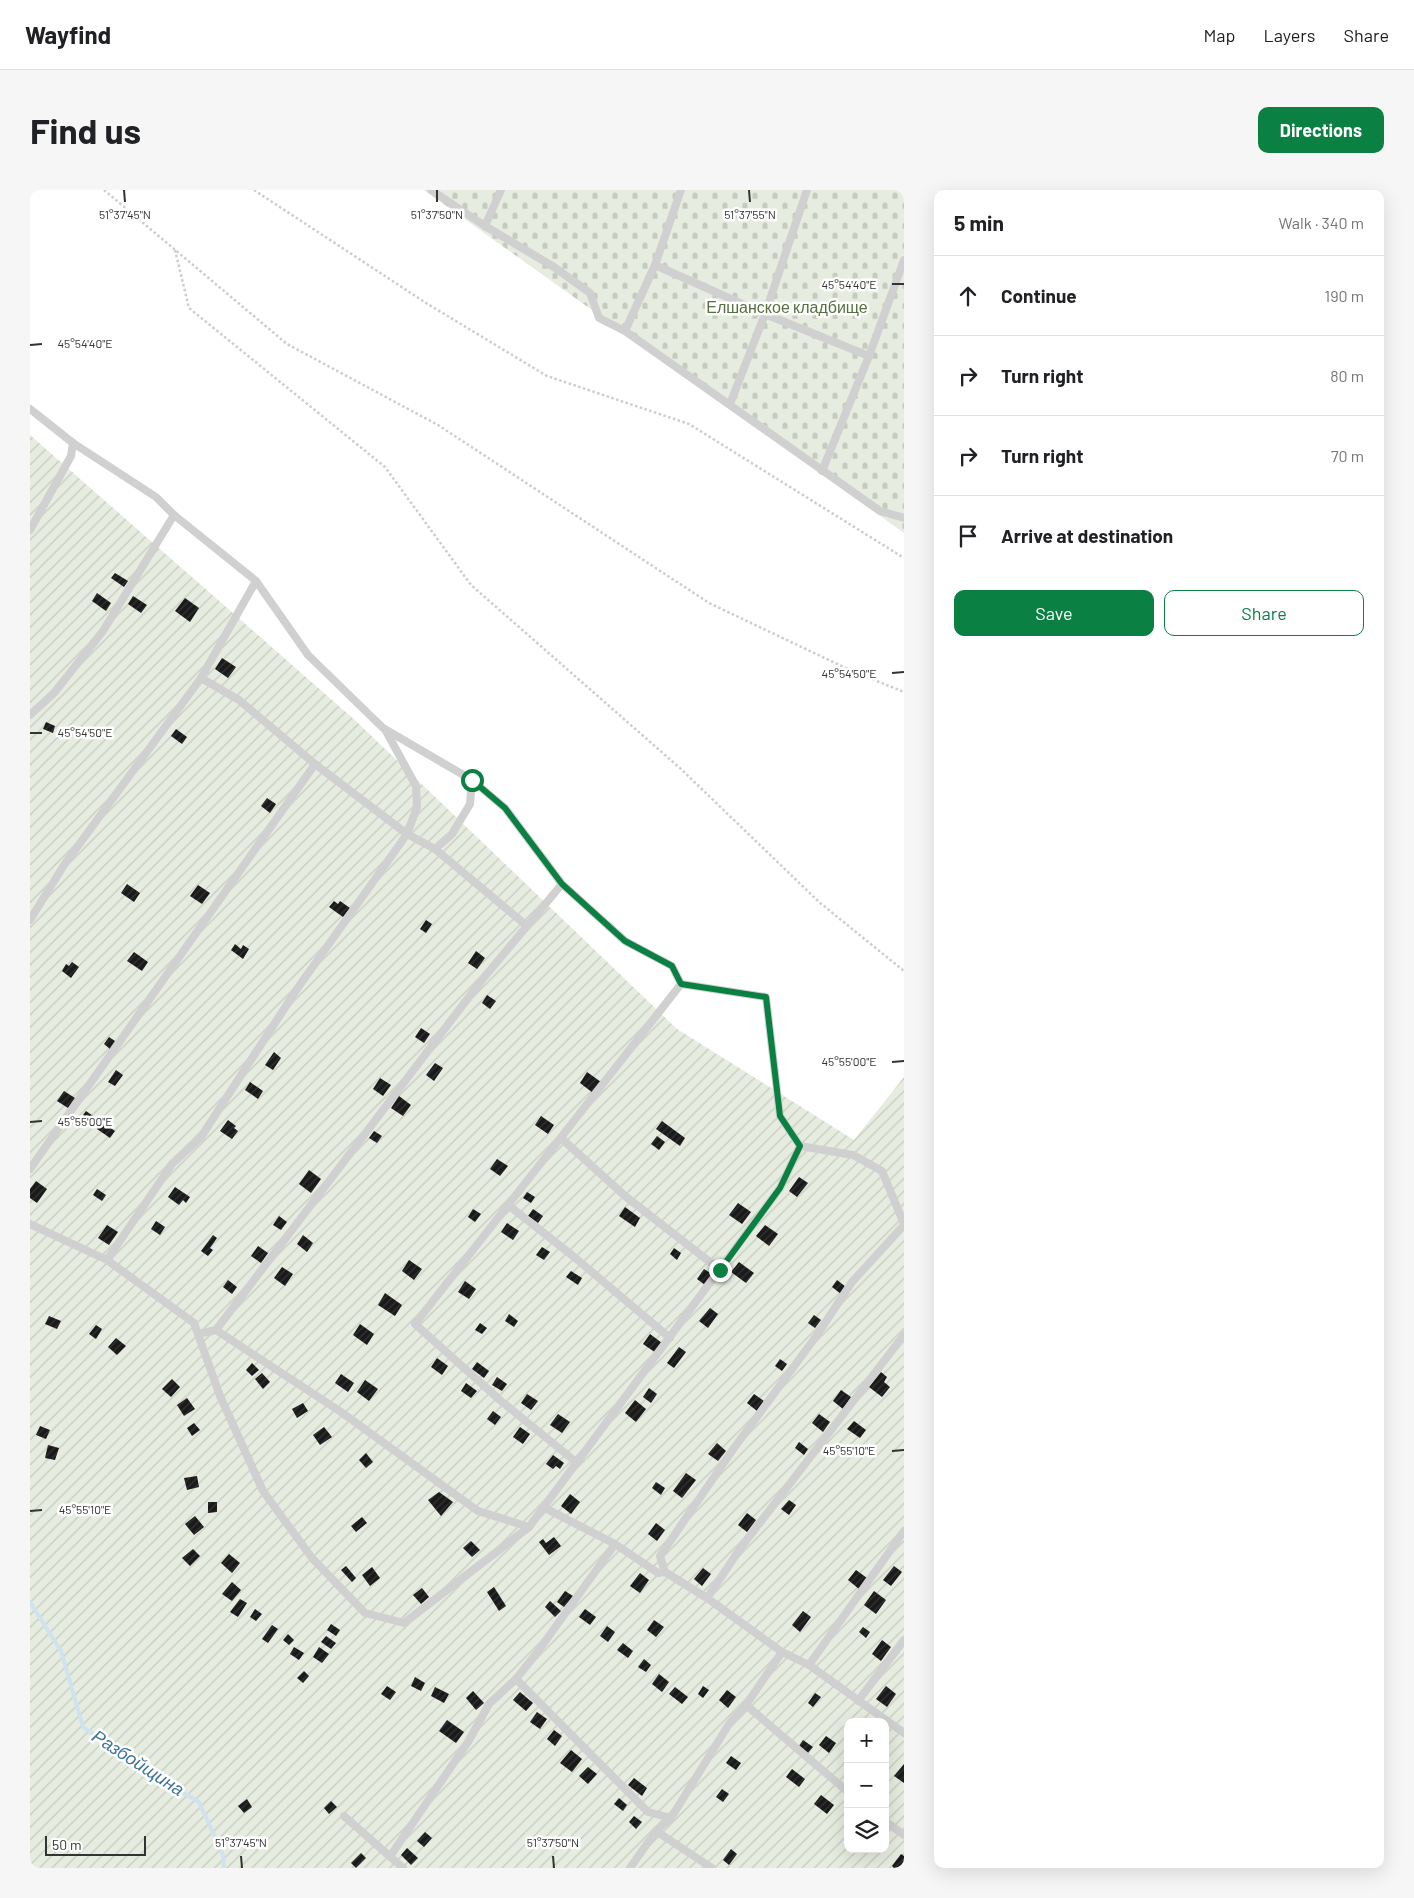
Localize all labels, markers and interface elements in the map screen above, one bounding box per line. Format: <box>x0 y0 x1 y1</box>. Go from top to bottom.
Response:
text: Wayfind <box>25 20 111 49</box>
text: Map <box>1203 24 1235 46</box>
text: Layers <box>1263 24 1316 46</box>
text: Share <box>1344 24 1389 46</box>
button: Directions <box>1258 107 1384 153</box>
text: Find us <box>30 109 141 151</box>
text: 51°37'45"N <box>99 207 151 221</box>
text: 51°37'50"N <box>411 207 463 221</box>
text: 51°37'55"N <box>724 207 776 221</box>
text: 5 min <box>954 210 1004 235</box>
text: Walk · 340 m <box>1279 213 1364 232</box>
text: 45°54'40"E <box>821 277 877 291</box>
icon: ahead <box>954 282 982 310</box>
text: Continue <box>1001 284 1077 307</box>
text: 190 m <box>1325 286 1364 305</box>
park label: Елшанское кладбище <box>706 297 868 316</box>
text: 45°54'40"E <box>57 336 113 350</box>
icon: right <box>954 362 982 390</box>
text: Turn right <box>1001 364 1083 387</box>
text: 80 m <box>1330 366 1364 385</box>
icon: right <box>954 442 982 470</box>
text: Turn right <box>1001 444 1083 467</box>
text: 70 m <box>1331 446 1364 465</box>
icon: arrive <box>954 522 982 550</box>
text: Arrive at destination <box>1001 524 1173 547</box>
button: Save <box>954 590 1154 636</box>
button: Share <box>1164 590 1364 636</box>
text: 45°54'50"E <box>822 666 876 680</box>
text: 45°54'50"E <box>58 725 112 739</box>
route start <box>461 769 484 792</box>
text: 45°55'00"E <box>821 1054 877 1068</box>
text: 45°55'00"E <box>57 1114 113 1128</box>
route end <box>709 1259 732 1282</box>
text: 45°55'10"E <box>823 1443 875 1457</box>
text: 45°55'10"E <box>59 1502 111 1516</box>
map controls <box>844 1718 889 1853</box>
button: + <box>844 1718 889 1763</box>
water label: Разбойщина <box>88 1724 189 1800</box>
button: − <box>844 1763 889 1808</box>
button: layers <box>844 1808 889 1853</box>
scale bar <box>45 1833 146 1856</box>
text: 51°37'45"N <box>215 1835 267 1849</box>
text: 51°37'50"N <box>527 1835 579 1849</box>
text: 50 m <box>52 1836 81 1853</box>

